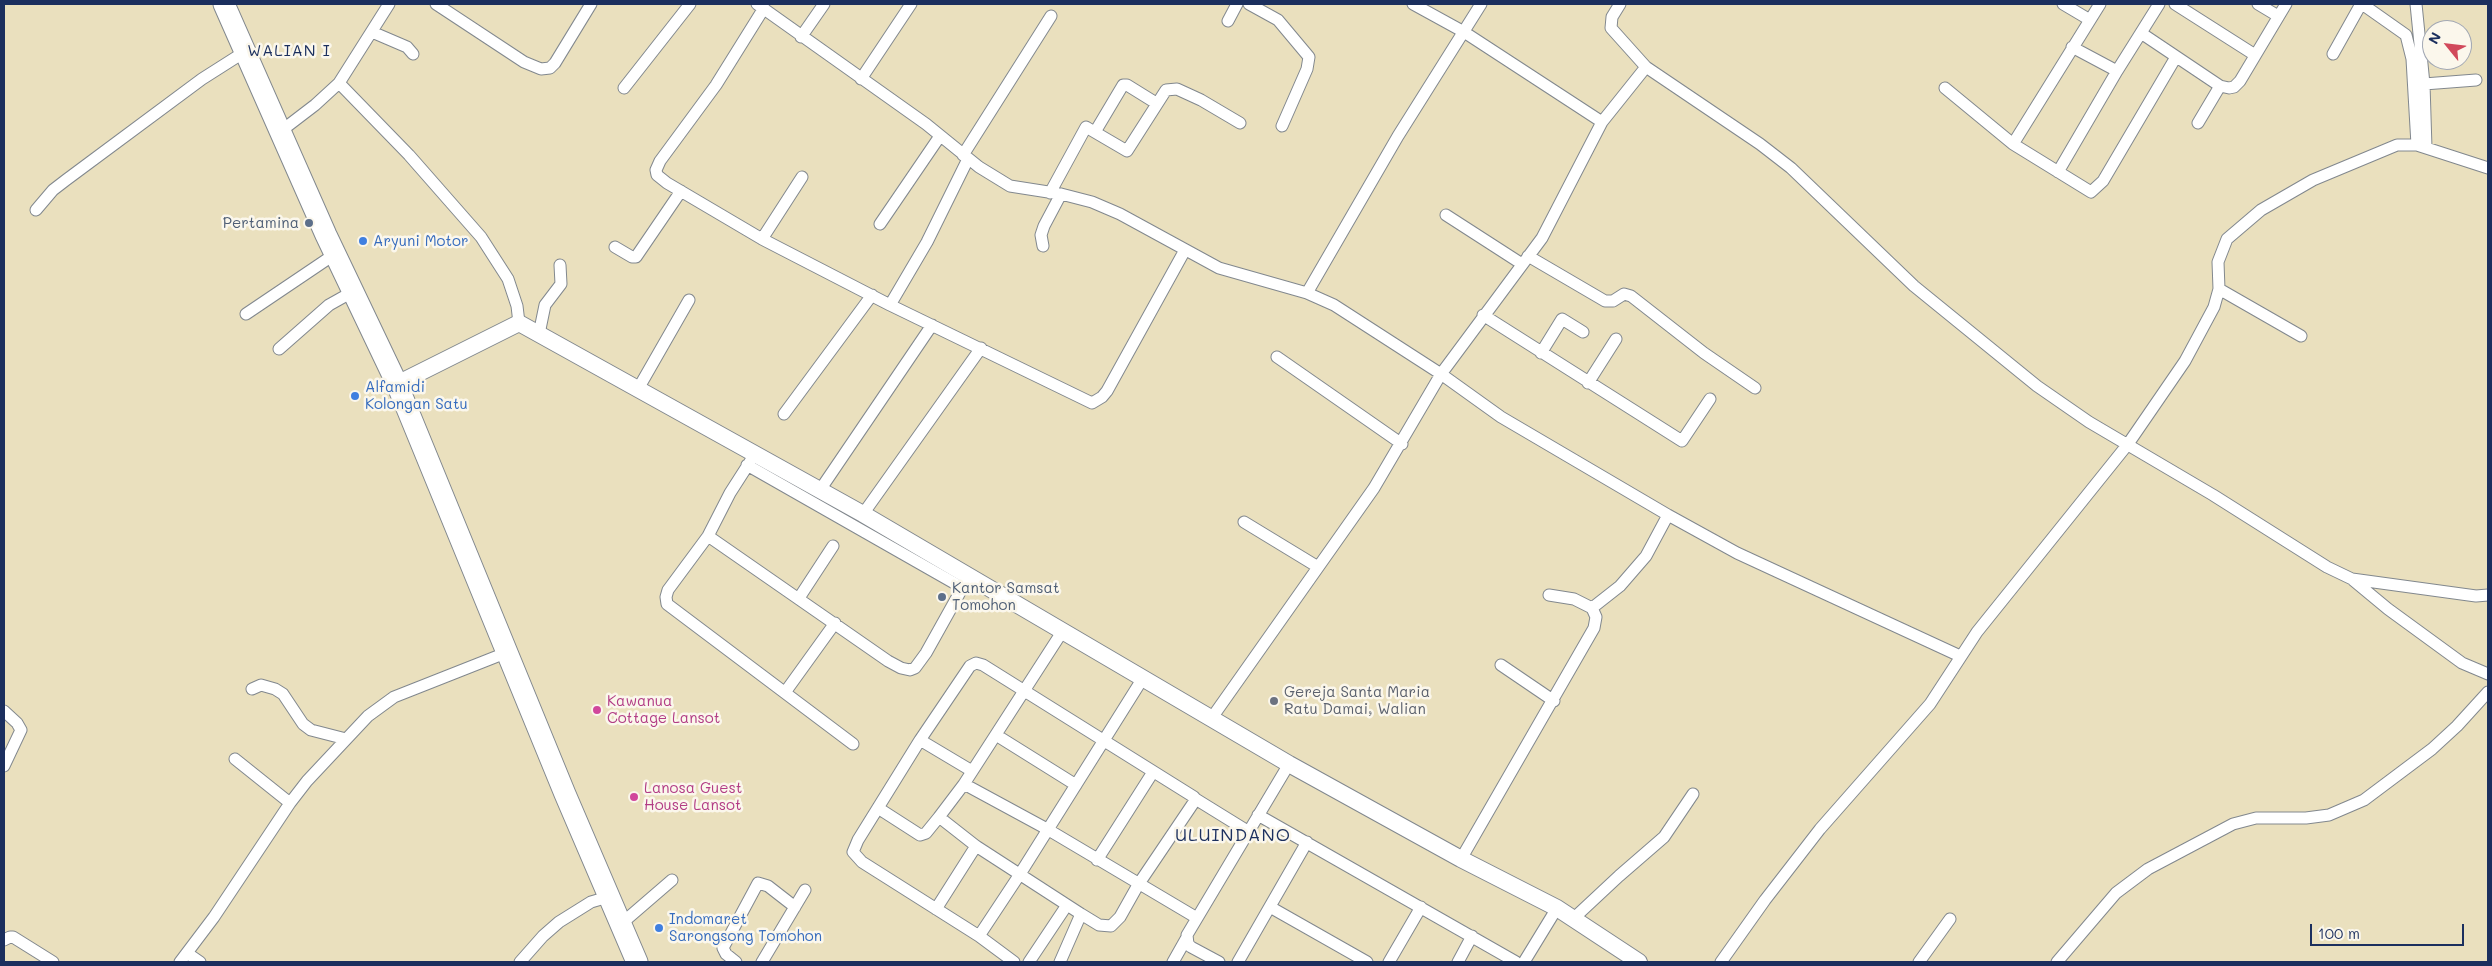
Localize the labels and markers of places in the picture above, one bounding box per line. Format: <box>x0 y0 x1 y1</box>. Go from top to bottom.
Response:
place label: Pertamina <box>223 214 299 232</box>
marker: Pertamina <box>303 217 315 229</box>
place label: Aryuni Motor <box>373 232 469 250</box>
marker: Aryuni Motor <box>357 235 369 247</box>
place label: Alfamidi Kolongan Satu <box>365 378 468 413</box>
marker: Alfamidi Kolongan Satu <box>349 390 361 402</box>
place label: Kantor Samsat Tomohon <box>952 579 1060 614</box>
marker: Kantor Samsat Tomohon <box>936 591 948 603</box>
place label: Gereja Santa Maria Ratu Damai, Walian <box>1284 683 1430 718</box>
place label: Kawanua Cottage Lansot <box>607 692 720 727</box>
marker: Gereja Santa Maria Ratu Damai, Walian <box>1268 695 1280 707</box>
marker: Kawanua Cottage Lansot <box>591 704 603 716</box>
place label: Lanosa Guest House Lansot <box>644 779 742 814</box>
marker: Lanosa Guest House Lansot <box>628 791 640 803</box>
place label: Indomaret Sarongsong Tomohon <box>669 910 822 945</box>
marker: Indomaret Sarongsong Tomohon <box>653 922 665 934</box>

